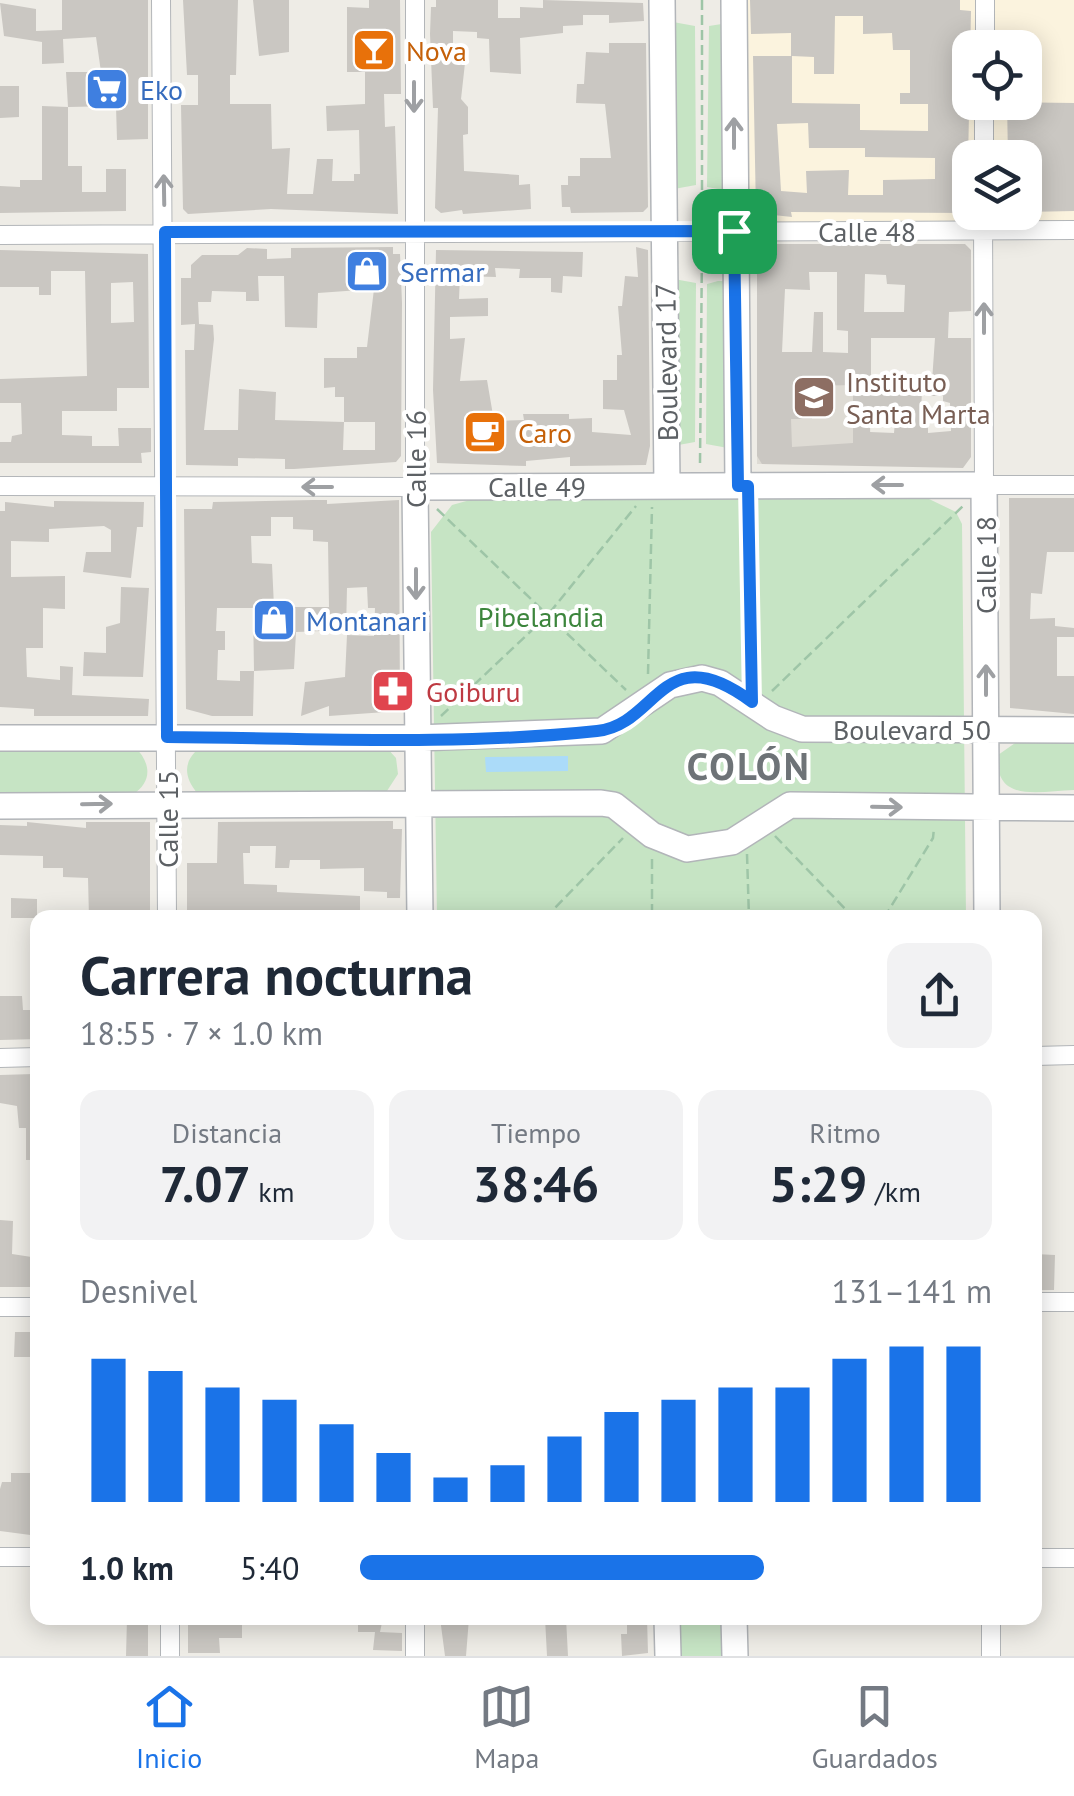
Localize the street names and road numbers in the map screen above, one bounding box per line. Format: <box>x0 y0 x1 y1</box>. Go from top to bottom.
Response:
street label: Calle 48 <box>818 213 916 250</box>
street label: Boulevard 17 <box>646 283 686 441</box>
street label: Calle 16 <box>397 410 434 508</box>
street label: Calle 49 <box>488 468 586 505</box>
street label: Calle 18 <box>967 516 1004 614</box>
street label: Boulevard 50 <box>833 711 991 748</box>
street label: Calle 15 <box>149 770 186 868</box>

